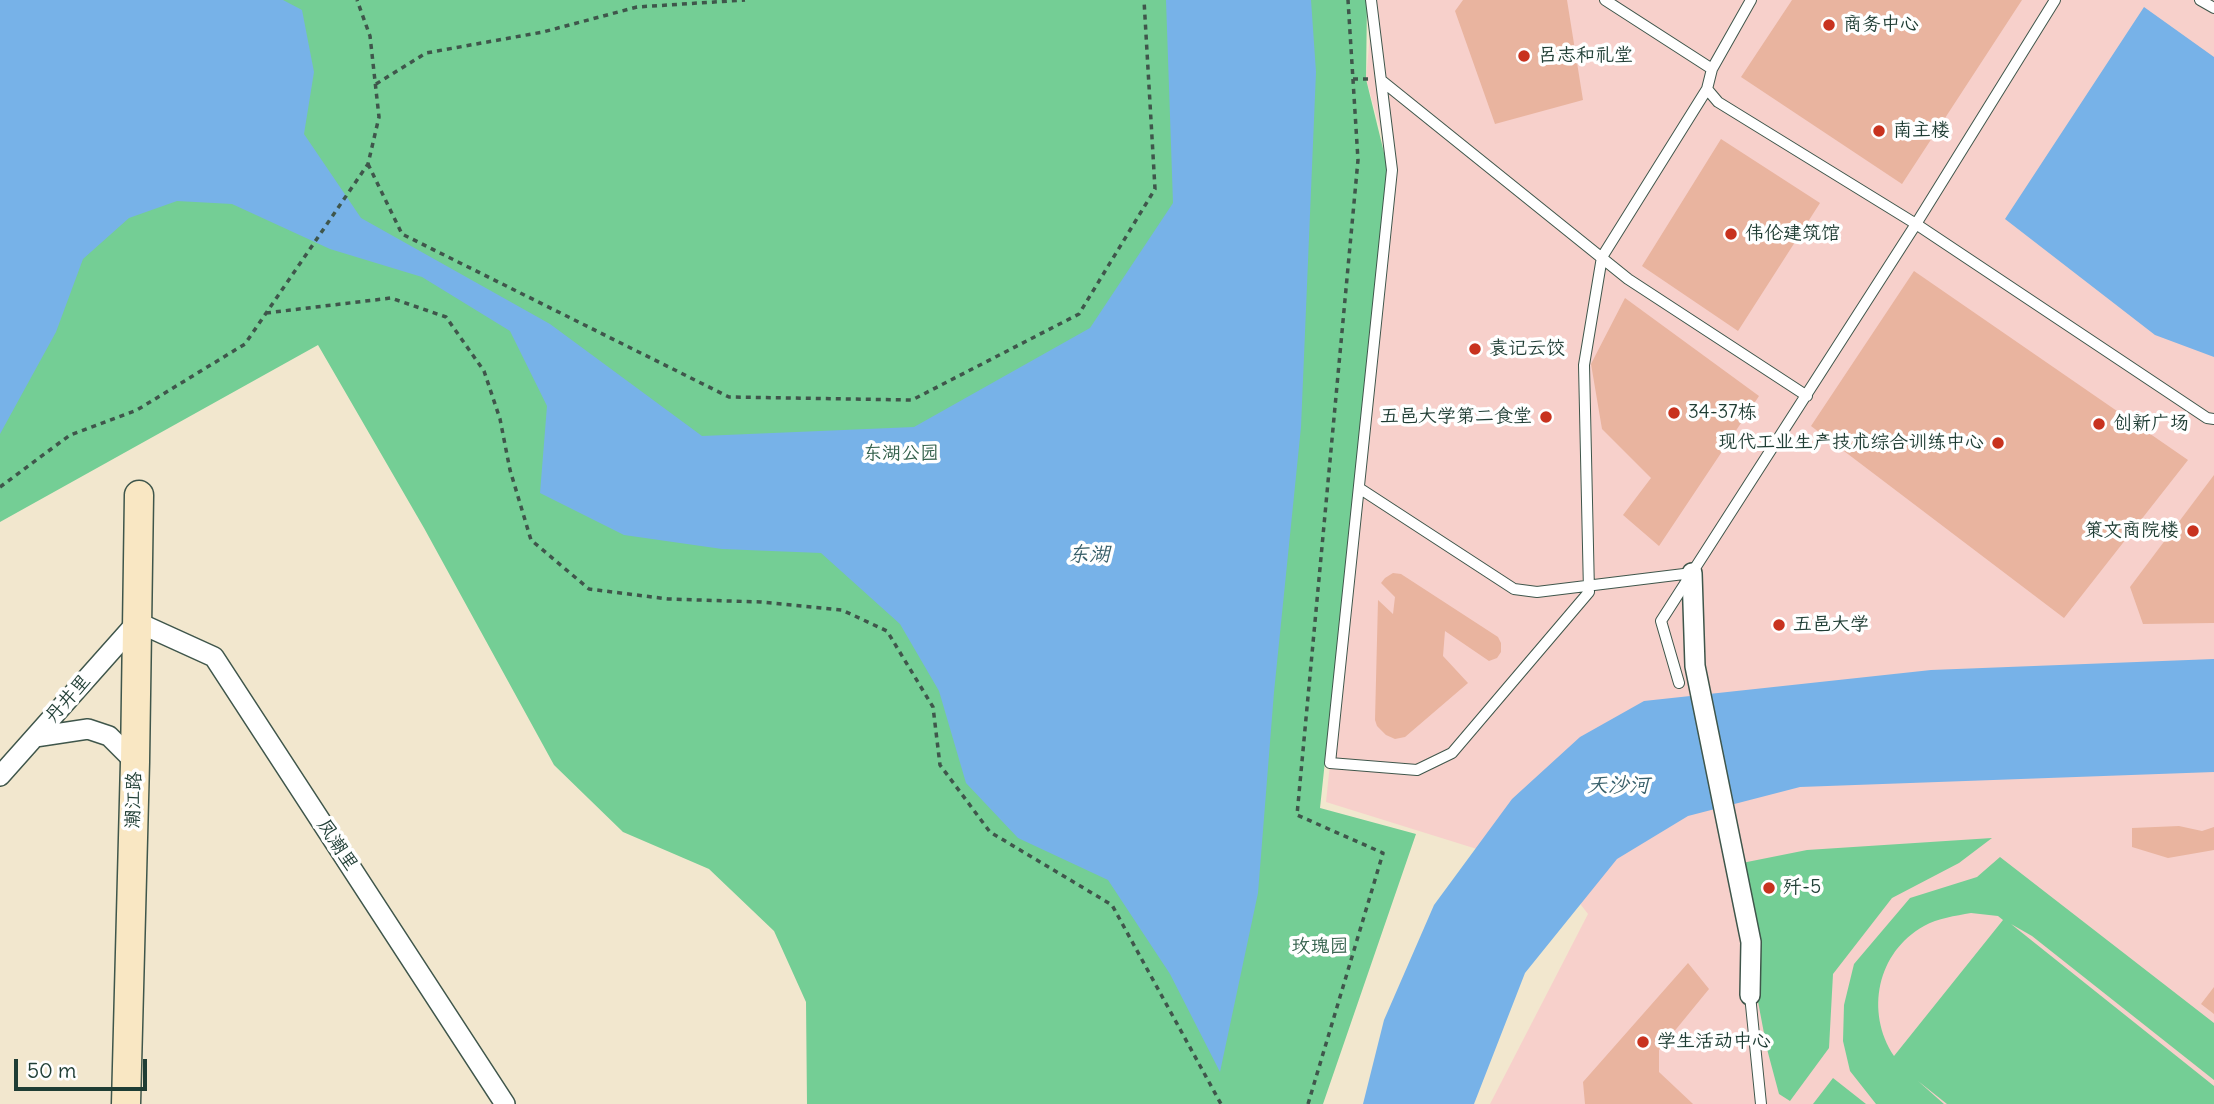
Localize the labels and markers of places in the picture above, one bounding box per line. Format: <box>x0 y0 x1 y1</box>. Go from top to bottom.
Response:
place label: 商务中心 <box>1843 14 1919 36</box>
marker: 商务中心 <box>1821 17 1837 33</box>
place label: 吕志和礼堂 <box>1538 45 1633 67</box>
marker: 吕志和礼堂 <box>1516 48 1532 64</box>
place label: 南主楼 <box>1893 120 1950 142</box>
marker: 南主楼 <box>1871 123 1887 139</box>
place label: 伟伦建筑馆 <box>1745 223 1840 245</box>
marker: 伟伦建筑馆 <box>1723 226 1739 242</box>
place label: 袁记云饺 <box>1489 338 1565 360</box>
marker: 袁记云饺 <box>1467 341 1483 357</box>
place label: 34-37栋 <box>1688 402 1757 424</box>
marker: 34-37栋 <box>1666 405 1682 421</box>
place label: 五邑大学第二食堂 <box>1380 406 1532 428</box>
marker: 五邑大学第二食堂 <box>1538 409 1554 425</box>
place label: 创新广场 <box>2113 413 2189 435</box>
marker: 创新广场 <box>2091 416 2107 432</box>
place label: 现代工业生产技术综合训练中心 <box>1718 432 1984 454</box>
marker: 现代工业生产技术综合训练中心 <box>1990 435 2006 451</box>
place label: 策文商院楼 <box>2084 520 2179 542</box>
marker: 策文商院楼 <box>2185 523 2201 539</box>
place label: 五邑大学 <box>1793 614 1869 636</box>
marker: 五邑大学 <box>1771 617 1787 633</box>
place label: 歼-5 <box>1783 877 1821 899</box>
marker: 歼-5 <box>1761 880 1777 896</box>
place label: 学生活动中心 <box>1657 1031 1771 1053</box>
marker: 学生活动中心 <box>1635 1034 1651 1050</box>

